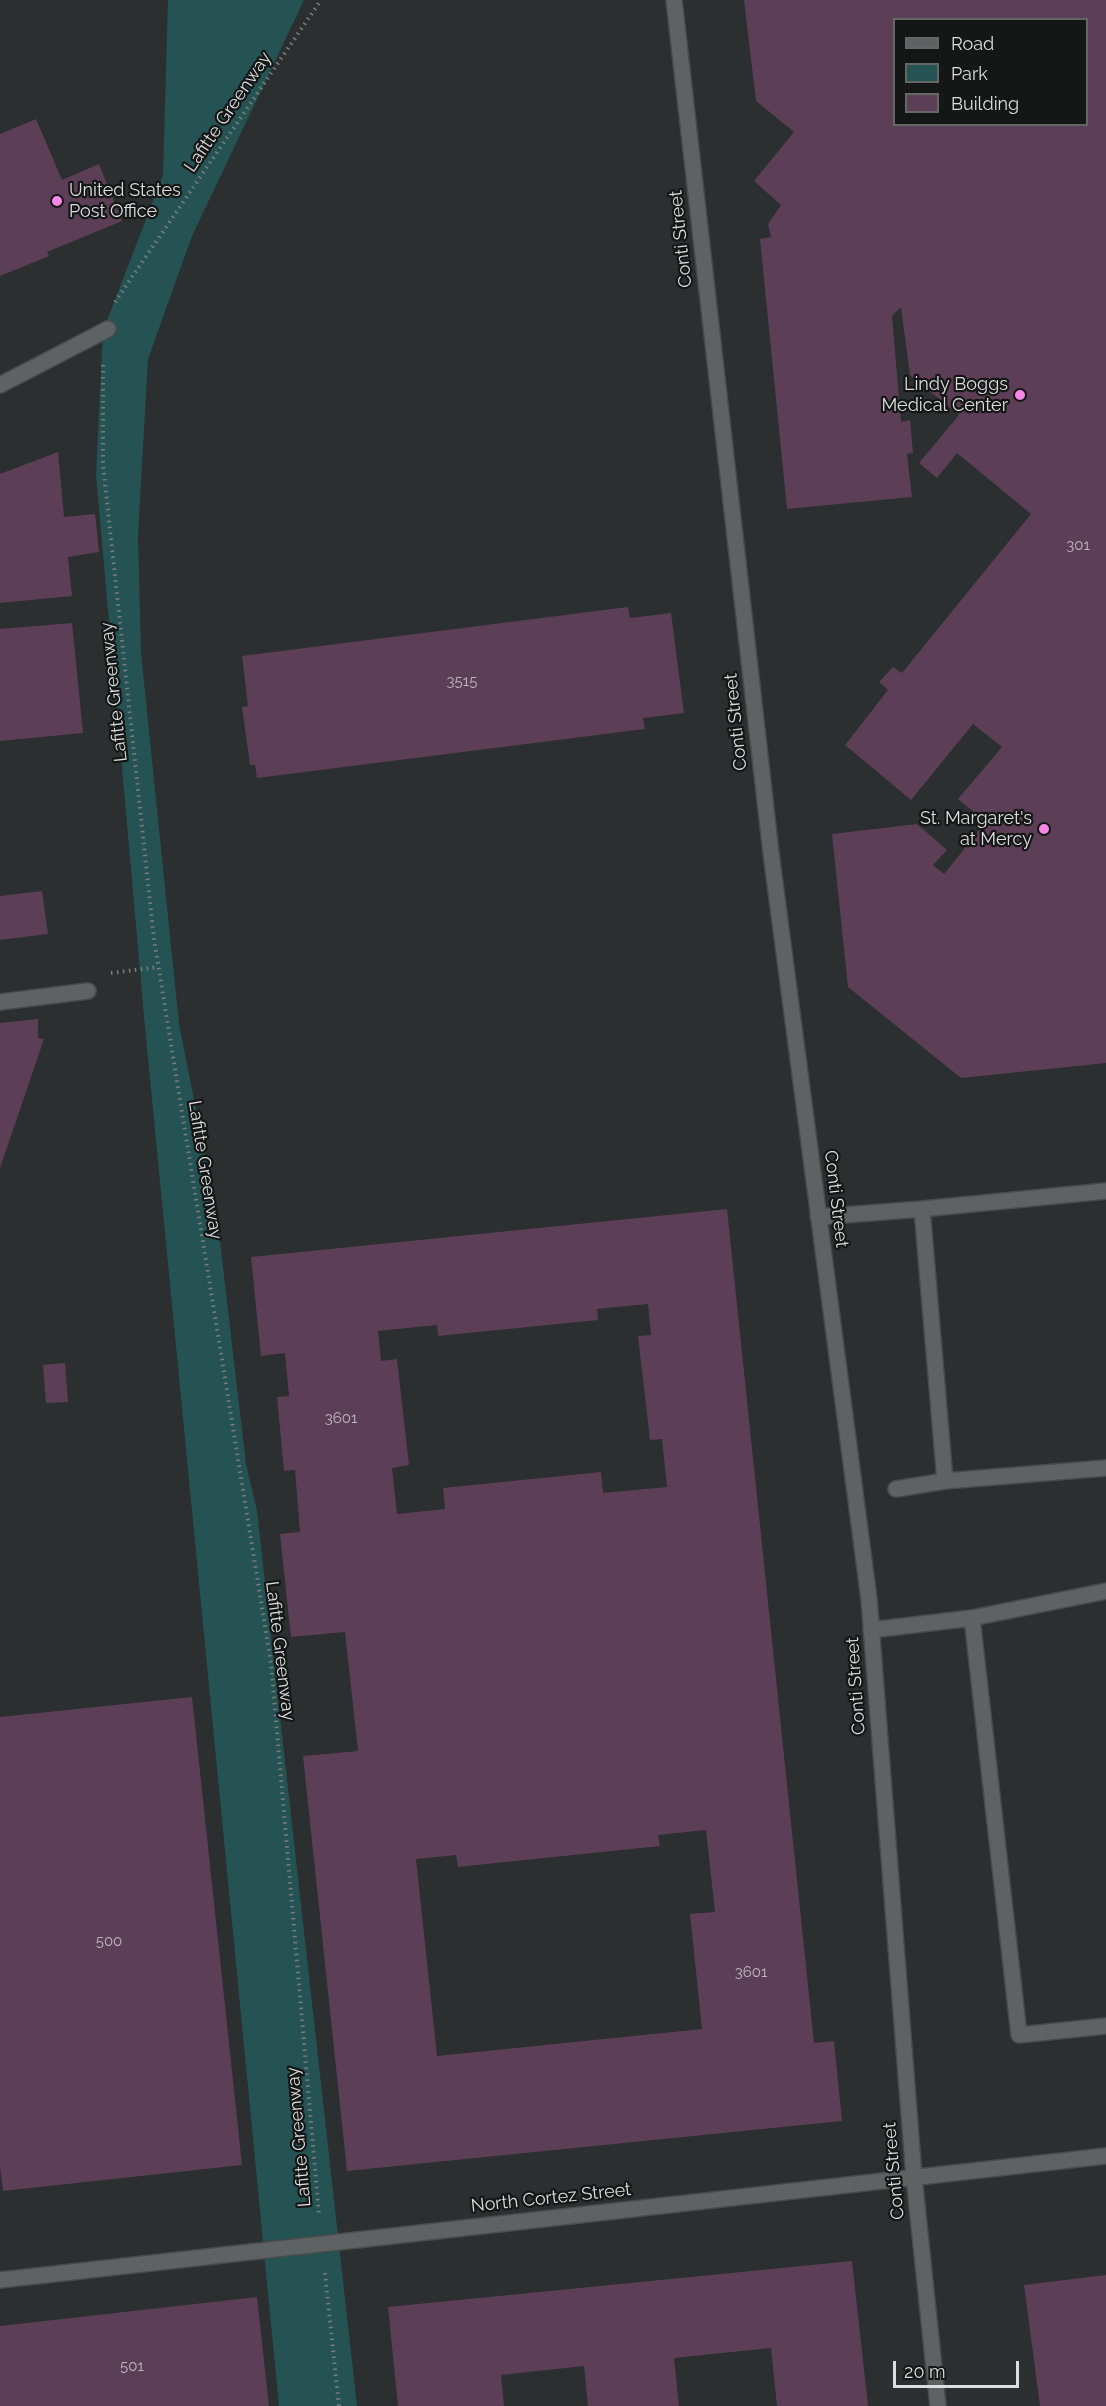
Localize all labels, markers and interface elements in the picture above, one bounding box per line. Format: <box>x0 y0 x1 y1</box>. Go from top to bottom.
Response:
legend <box>893 18 1088 126</box>
text: Road <box>951 33 994 54</box>
street label: Lafitte Greenway <box>180 48 276 176</box>
text: Park <box>951 63 988 84</box>
text: Building <box>951 93 1019 114</box>
place label: United States Post Office <box>69 180 181 222</box>
street label: Conti Street <box>665 189 697 289</box>
marker: United States Post Office <box>50 194 64 208</box>
place label: Lindy Boggs Medical Center <box>881 374 1008 416</box>
marker: Lindy Boggs Medical Center <box>1013 388 1027 402</box>
house number: 301 <box>1066 536 1090 554</box>
street label: Lafitte Greenway <box>96 621 132 763</box>
house number: 3515 <box>447 672 477 690</box>
street label: Conti Street <box>720 672 752 772</box>
place label: St. Margaret's at Mercy <box>920 808 1032 850</box>
marker: St. Margaret's at Mercy <box>1037 822 1051 836</box>
street label: Lafitte Greenway <box>183 1099 227 1241</box>
street label: Conti Street <box>819 1149 853 1249</box>
house number: 3601 <box>325 1409 357 1427</box>
street label: Lafitte Greenway <box>261 1580 299 1722</box>
street label: Conti Street <box>842 1636 870 1736</box>
house number: 500 <box>96 1932 122 1950</box>
house number: 3601 <box>735 1963 767 1981</box>
street label: Lafitte Greenway <box>282 2066 316 2208</box>
street label: Conti Street <box>879 2121 909 2221</box>
street label: North Cortez Street <box>470 2179 632 2217</box>
scale bar <box>896 2349 1022 2387</box>
house number: 501 <box>120 2357 144 2375</box>
text: 20 m <box>904 2361 946 2382</box>

